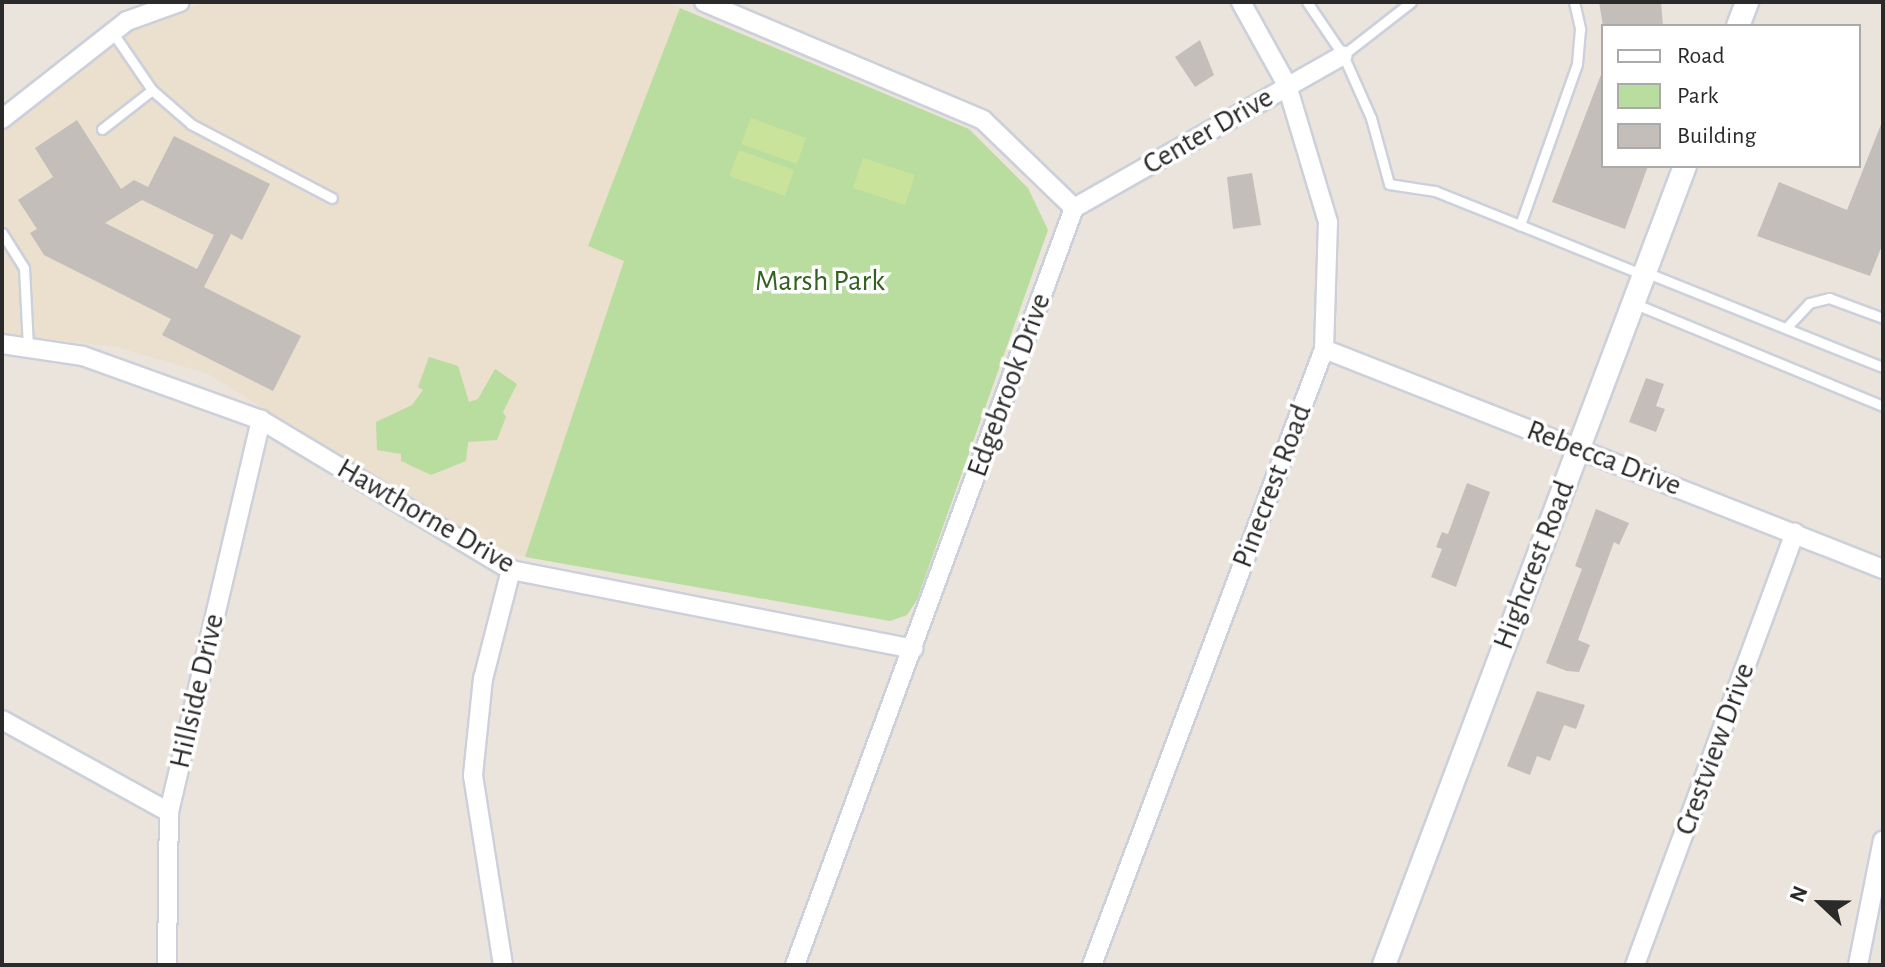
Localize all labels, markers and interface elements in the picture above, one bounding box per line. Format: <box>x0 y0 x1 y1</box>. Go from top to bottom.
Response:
legend <box>1601 24 1861 168</box>
text: Road <box>1677 44 1725 68</box>
street label: Center Drive <box>1137 79 1279 183</box>
text: Park <box>1677 84 1718 108</box>
text: Building <box>1677 124 1756 148</box>
park label: Marsh Park <box>755 263 885 299</box>
street label: Edgebrook Drive <box>959 288 1059 482</box>
street label: Pinecrest Road <box>1224 399 1320 573</box>
street label: Rebecca Drive <box>1522 412 1686 504</box>
street label: Hawthorne Drive <box>331 451 521 581</box>
street label: Highcrest Road <box>1485 475 1583 655</box>
street label: Hillside Drive <box>162 610 232 772</box>
street label: Crestview Drive <box>1667 658 1763 840</box>
north arrow <box>1781 863 1861 943</box>
text: N <box>1786 883 1812 905</box>

